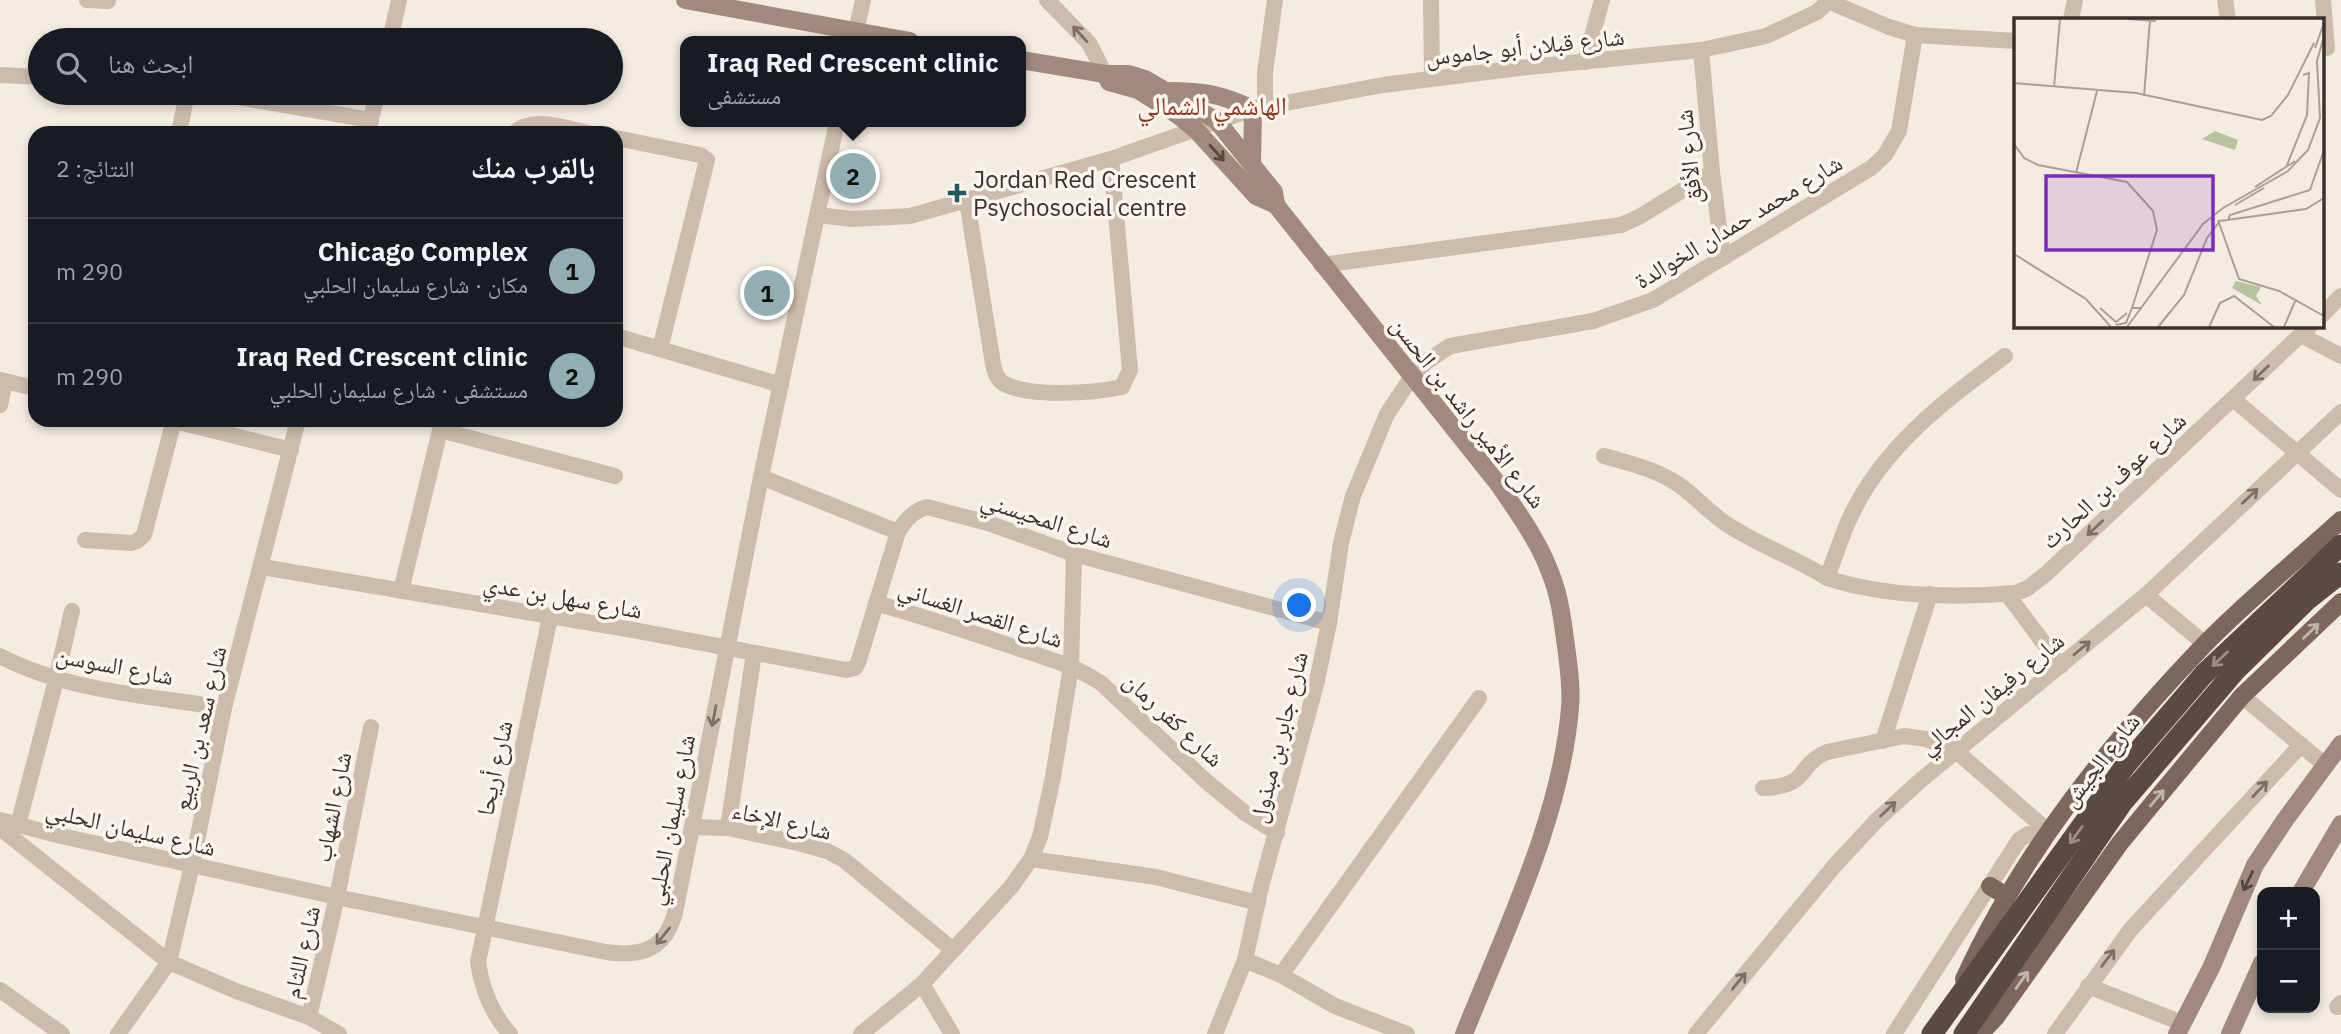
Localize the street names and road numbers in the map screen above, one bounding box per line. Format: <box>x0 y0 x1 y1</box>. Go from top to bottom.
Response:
street label: شارع قبلان أبو جاموس <box>1424 20 1626 72</box>
street label: شارع الأفق <box>1667 108 1709 206</box>
street label: شارع محمد حمدان الخوالدة <box>1628 146 1848 296</box>
street label: شارع الأمير راشد بن الحسن <box>1384 309 1554 515</box>
street label: شارع عوف بن الحارث <box>2033 404 2193 556</box>
street label: شارع المحيسني <box>976 483 1117 559</box>
street label: شارع سهل بن عدي <box>480 566 645 630</box>
street label: شارع القصر الغساني <box>893 571 1067 659</box>
street label: شارع رفيفان المجالي <box>1911 624 2073 765</box>
street label: شارع السوسن <box>54 638 176 692</box>
street label: شارع سعد بن الربيع <box>165 643 233 813</box>
street label: شارع جابر بن مبذول <box>1241 648 1315 826</box>
street label: شارع كفر رمان <box>1117 664 1231 774</box>
street label: شارع الجيش <box>2053 706 2147 814</box>
street label: شارع أريحا <box>468 717 520 819</box>
street label: شارع سليمان الحلبي <box>638 732 706 909</box>
street label: شارع الشهاب <box>306 749 358 865</box>
street label: شارع سليمان الحلبي <box>42 793 219 867</box>
street label: شارع الإخاء <box>729 793 835 847</box>
street label: شارع اللثام <box>275 902 328 1002</box>

